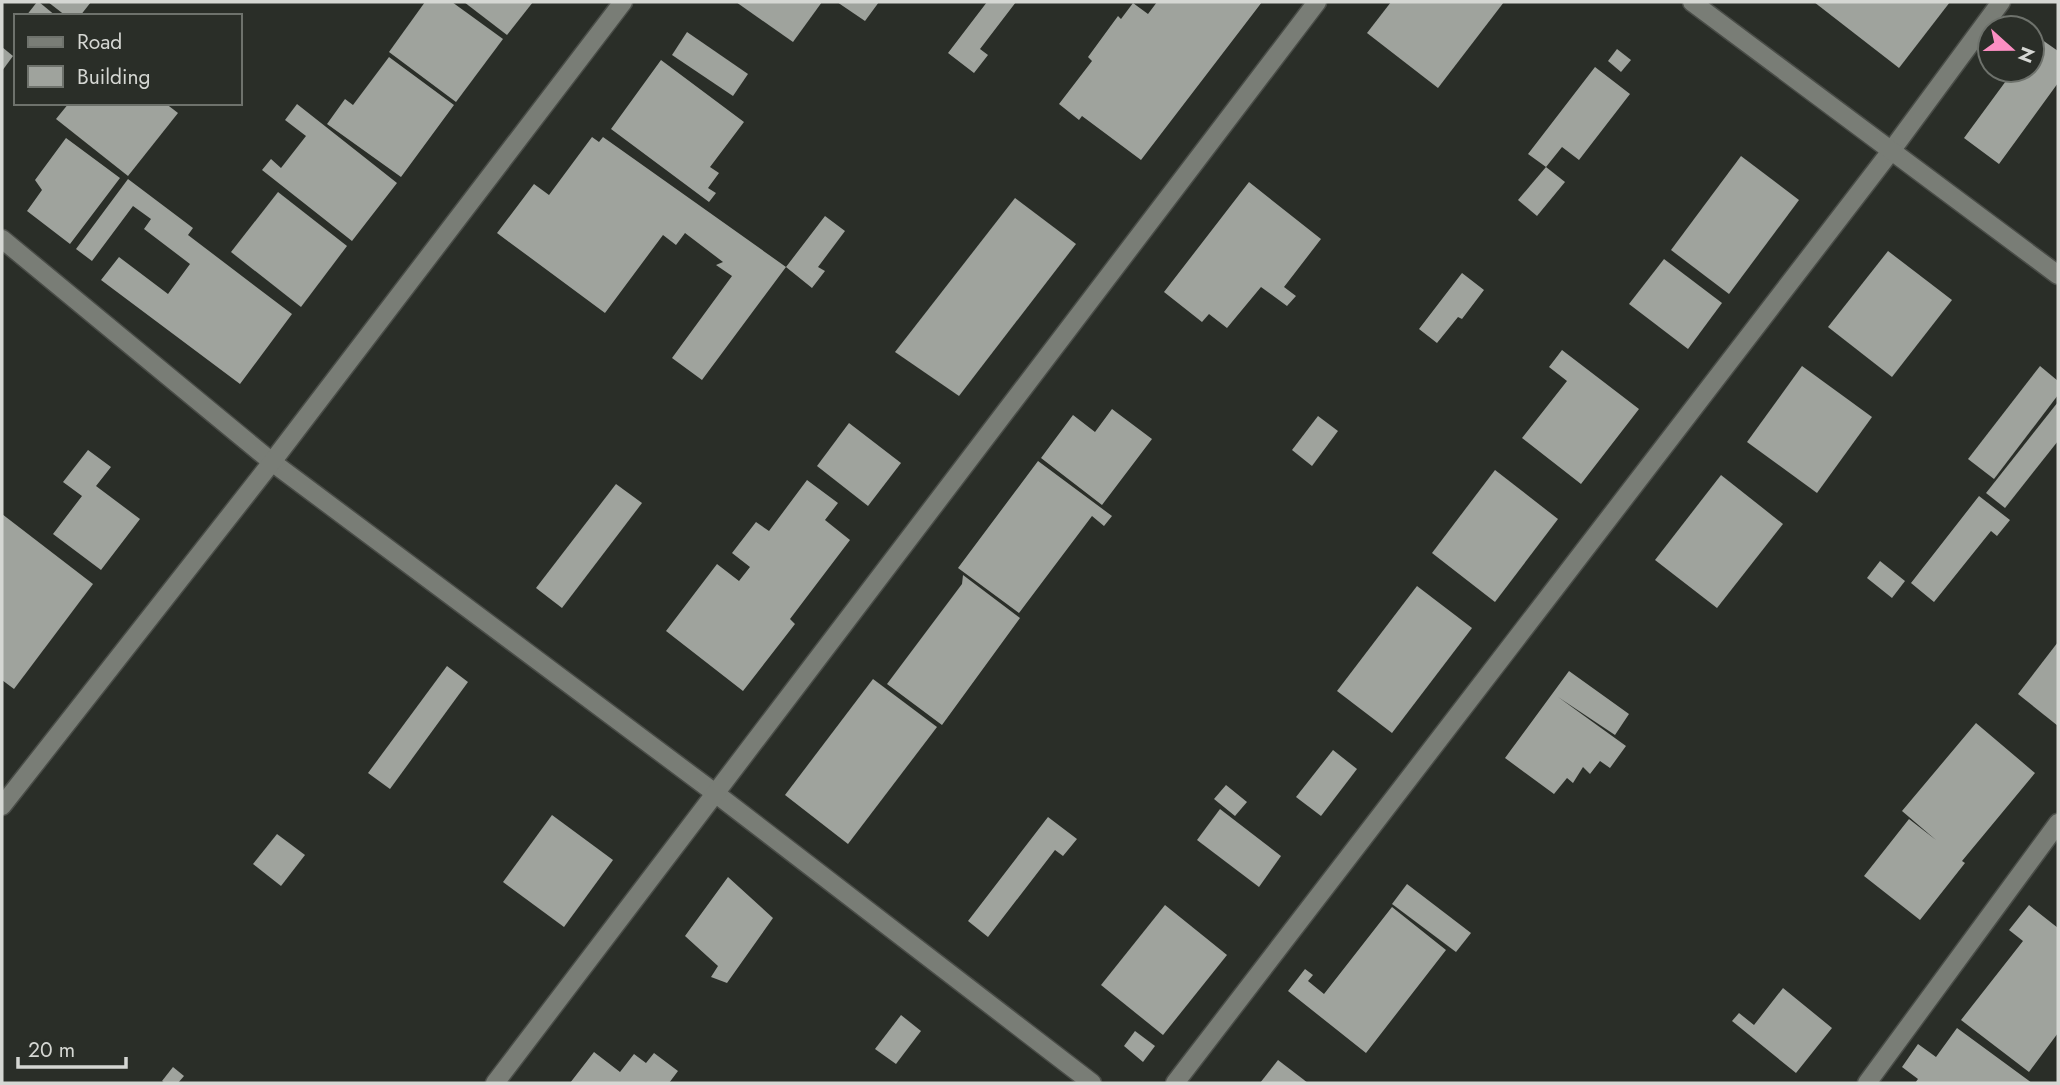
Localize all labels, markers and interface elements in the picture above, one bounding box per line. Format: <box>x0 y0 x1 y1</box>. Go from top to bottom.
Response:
legend <box>14 14 242 105</box>
north arrow <box>1976 14 2046 84</box>
text: Road <box>77 27 122 57</box>
text: N <box>2011 43 2042 67</box>
text: Building <box>77 62 150 92</box>
scale bar <box>18 1026 126 1070</box>
text: 20 m <box>28 1035 75 1065</box>

